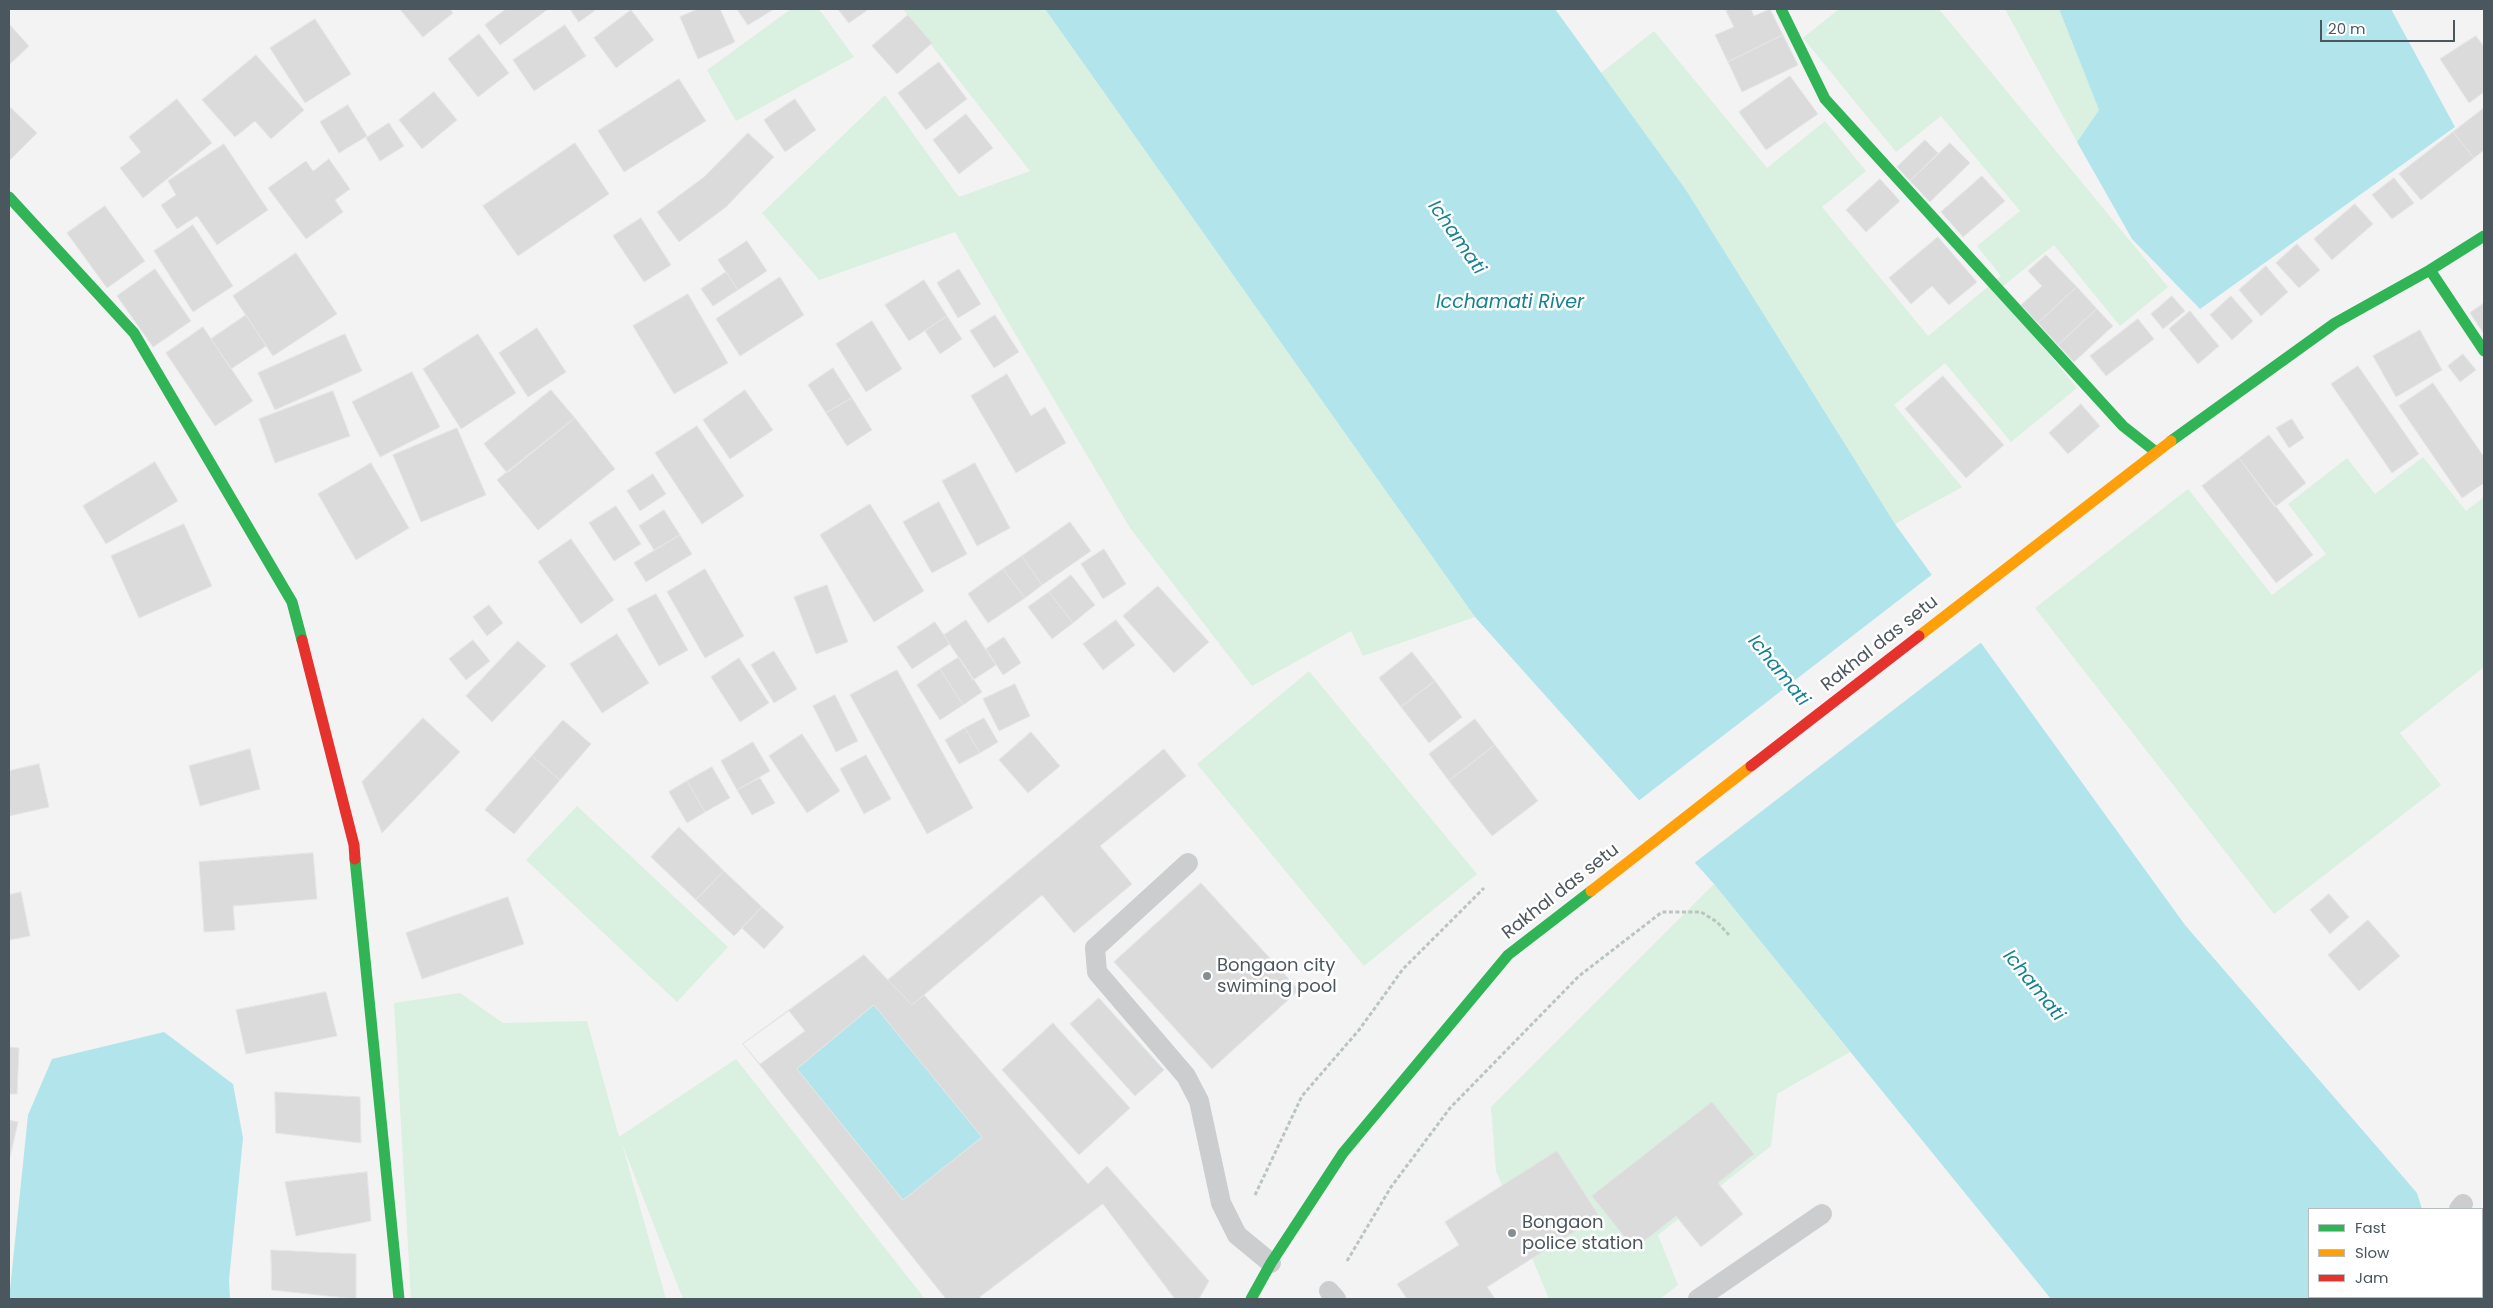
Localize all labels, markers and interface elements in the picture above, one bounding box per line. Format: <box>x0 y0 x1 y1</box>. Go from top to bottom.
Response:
scale bar <box>2323 10 2458 42</box>
text: 20 m <box>2328 18 2366 39</box>
water label: Ichamati <box>1422 197 1490 279</box>
water label: Icchamati River <box>1436 292 1584 314</box>
street label: Rakhal das setu <box>1817 592 1943 696</box>
water label: Ichamati <box>1742 631 1814 711</box>
street label: Rakhal das setu <box>1498 840 1624 944</box>
water label: Ichamati <box>1997 946 2069 1026</box>
place label: Bongaon city swiming pool <box>1217 955 1337 998</box>
marker: Bongaon city swiming pool <box>1201 970 1213 982</box>
legend <box>2308 1208 2483 1298</box>
place label: Bongaon police station <box>1522 1212 1644 1254</box>
text: Fast <box>2355 1217 2386 1238</box>
marker: Bongaon police station <box>1506 1227 1518 1239</box>
text: Slow <box>2355 1242 2389 1263</box>
text: Jam <box>2355 1267 2389 1288</box>

